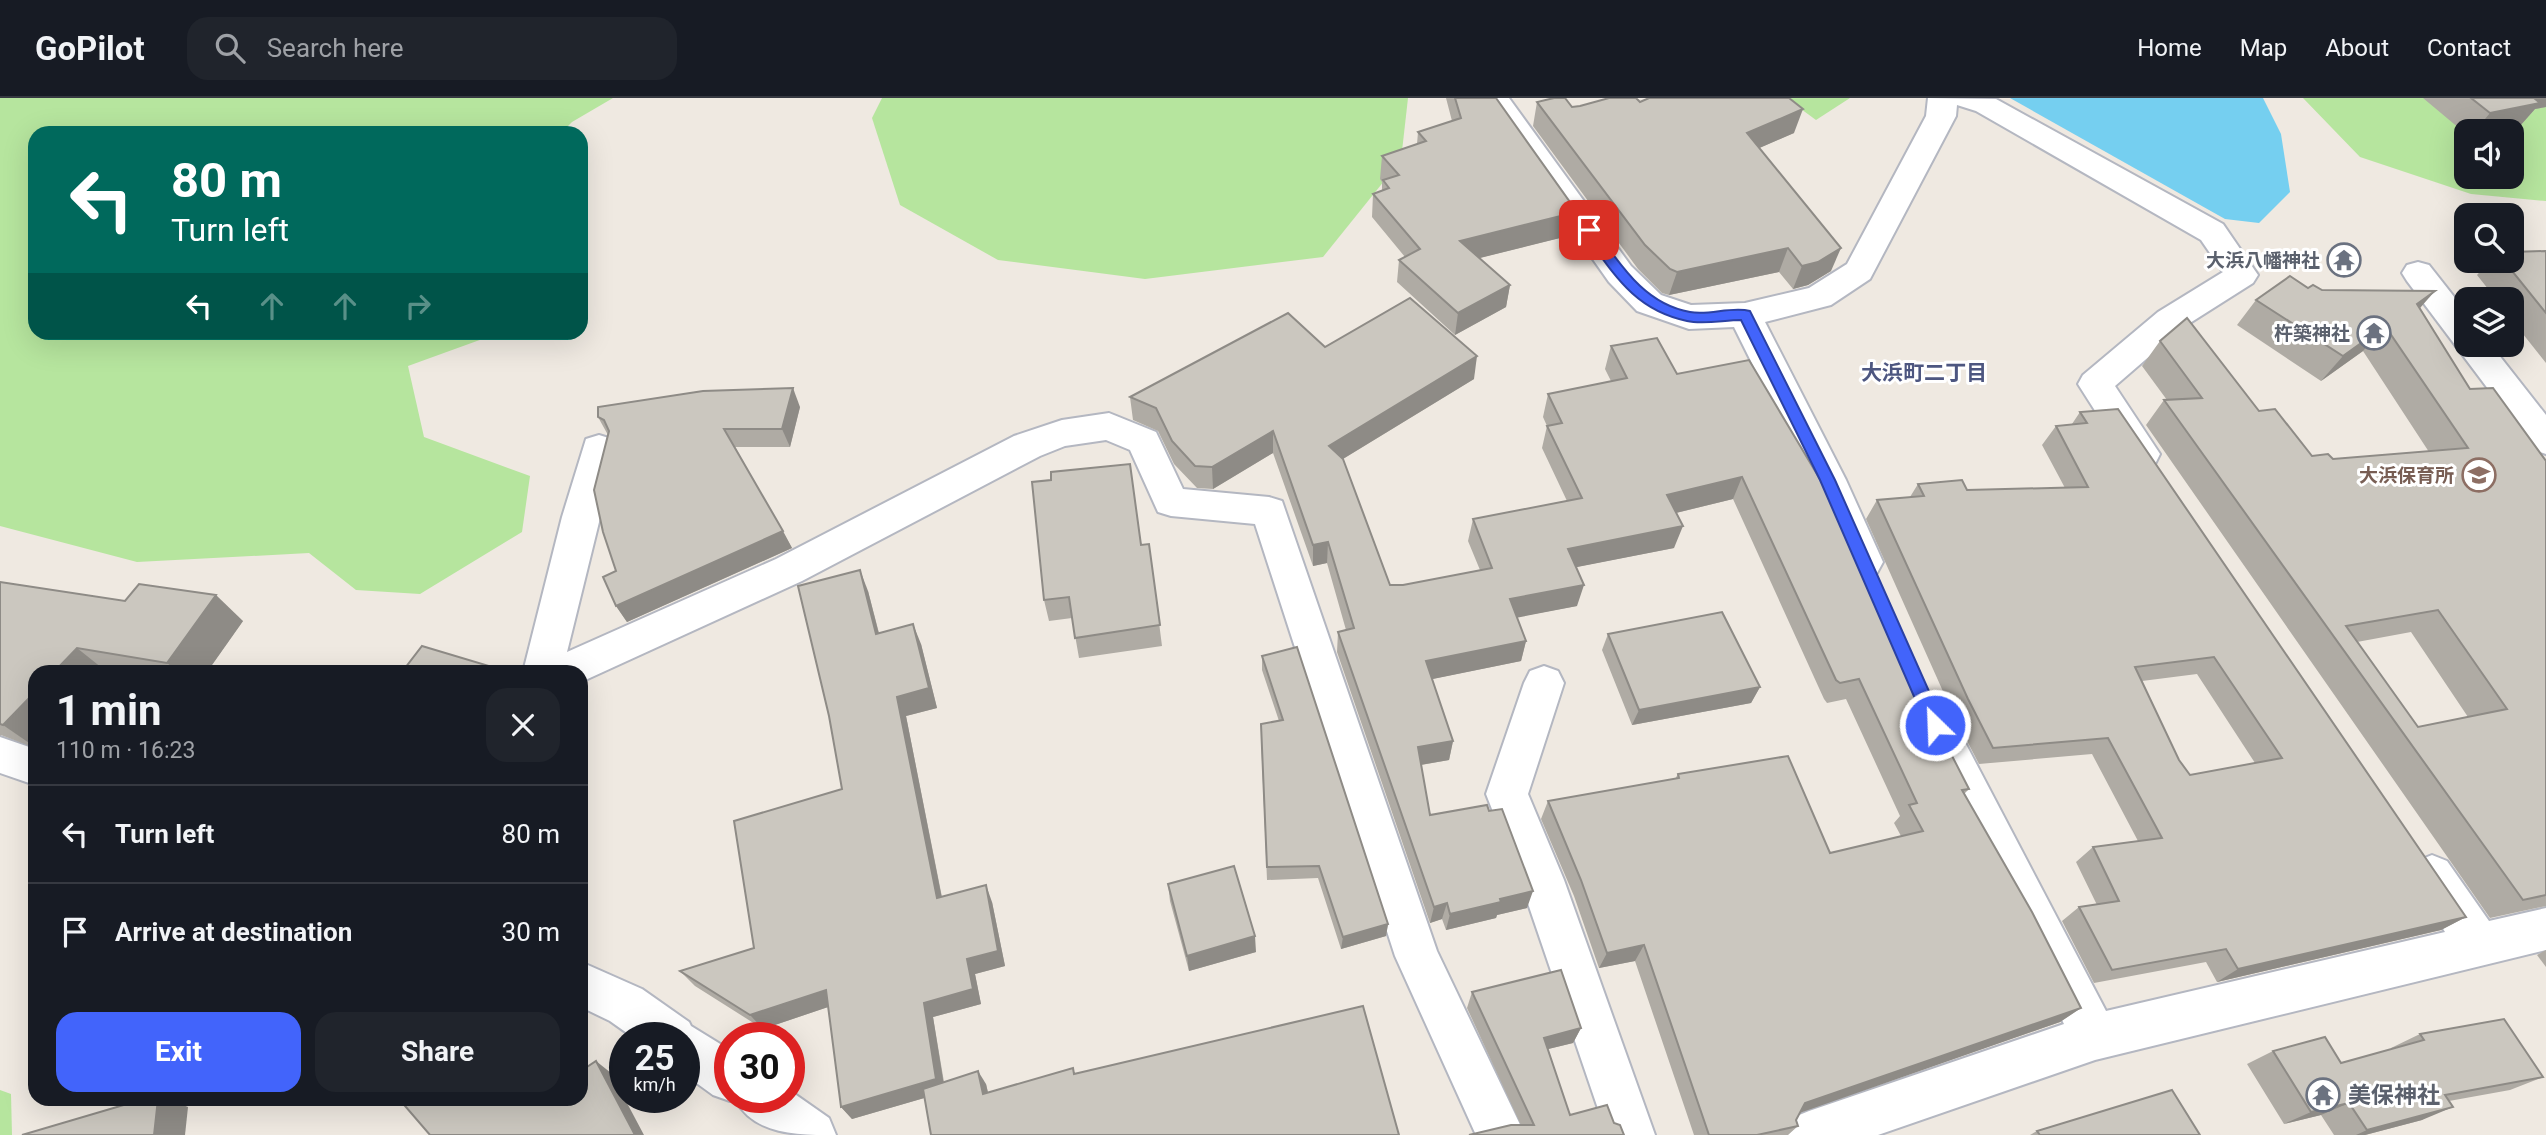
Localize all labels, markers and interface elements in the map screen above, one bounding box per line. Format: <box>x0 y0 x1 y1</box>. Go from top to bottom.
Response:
search box <box>187 17 677 80</box>
text: GoPilot <box>35 29 145 68</box>
icon: search <box>211 29 249 67</box>
text: Search here <box>267 33 403 63</box>
text: Home <box>2137 34 2202 62</box>
text: Map <box>2240 34 2287 62</box>
text: About <box>2325 34 2389 62</box>
text: Contact <box>2427 34 2511 62</box>
map controls <box>2454 119 2524 357</box>
button: sound <box>2454 119 2524 189</box>
text: 80 m <box>171 152 282 209</box>
icon: left <box>56 154 147 245</box>
pin <box>1559 200 1619 260</box>
button: search <box>2454 203 2524 273</box>
text: Turn left <box>171 211 289 249</box>
icon: arrive <box>1570 211 1608 249</box>
temple icon: 大浜八幡神社 <box>2325 241 2363 279</box>
place label: 大浜八幡神社 <box>2206 249 2320 272</box>
icon: left <box>180 287 218 325</box>
icon: ahead <box>253 287 291 325</box>
icon: ahead <box>326 287 364 325</box>
icon: right <box>399 287 437 325</box>
button: layers <box>2454 287 2524 357</box>
temple icon: 杵築神社 <box>2355 314 2393 352</box>
place label: 杵築神社 <box>2274 322 2350 345</box>
district label: 大浜町二丁目 <box>1861 361 1987 385</box>
school or university icon: 大浜保育所 <box>2460 456 2498 494</box>
place label: 大浜保育所 <box>2359 464 2454 487</box>
text: 1 min <box>56 686 162 735</box>
button: close <box>486 688 560 762</box>
position arrow <box>1898 688 1972 762</box>
text: 110 m · 16:23 <box>56 737 195 764</box>
icon: left <box>56 815 94 853</box>
text: Turn left <box>115 819 214 849</box>
text: 80 m <box>502 819 560 849</box>
icon: arrive <box>56 913 94 951</box>
text: Arrive at destination <box>115 917 352 947</box>
text: 30 m <box>502 917 560 947</box>
button: Exit <box>56 1012 301 1092</box>
button: Share <box>315 1012 560 1092</box>
speed limit sign: 30 <box>714 1022 805 1113</box>
text: 25 <box>634 1038 675 1079</box>
text: km/h <box>633 1074 676 1095</box>
temple icon: 美保神社 <box>2304 1076 2342 1114</box>
place label: 美保神社 <box>2348 1082 2440 1109</box>

